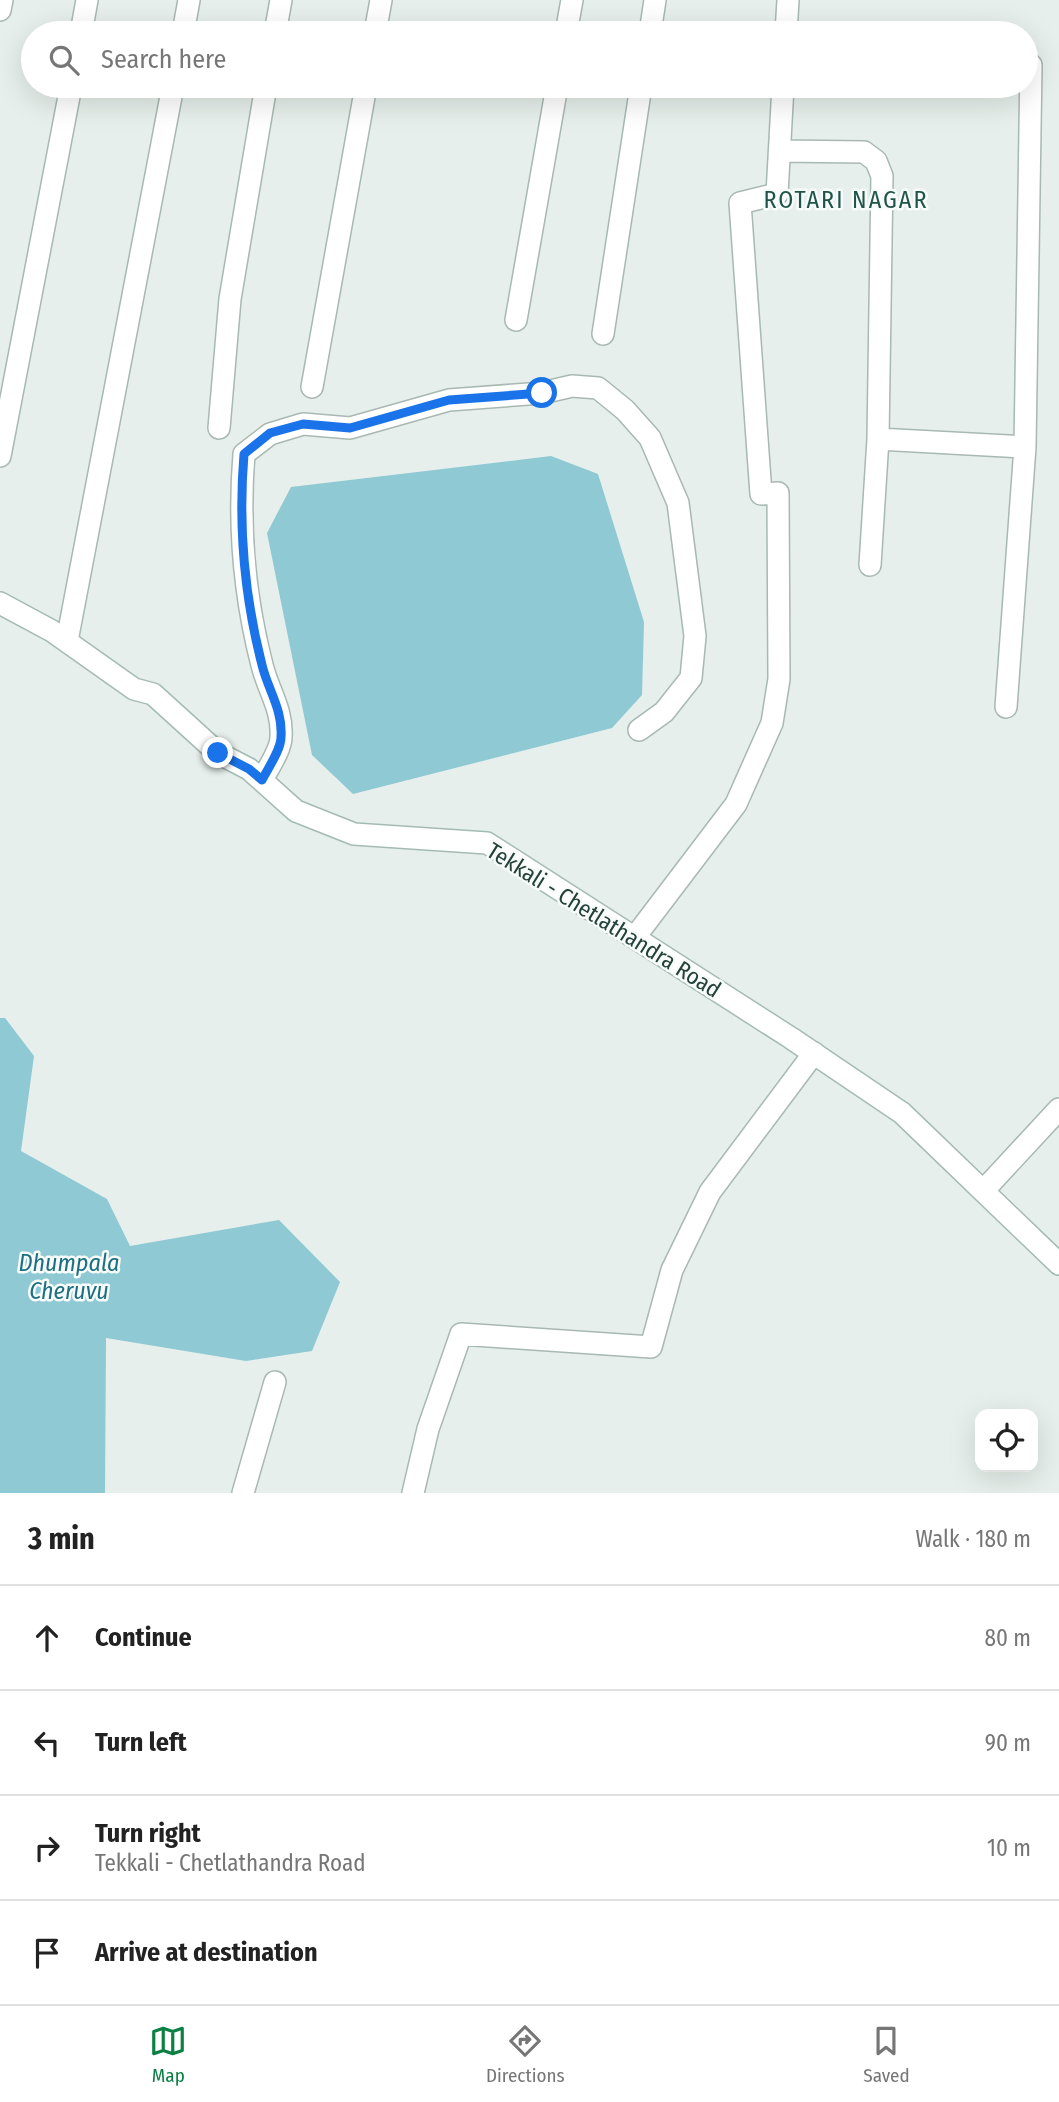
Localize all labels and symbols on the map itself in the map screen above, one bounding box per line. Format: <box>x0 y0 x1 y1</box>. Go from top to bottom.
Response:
district label: ROTARI NAGAR <box>763 186 929 214</box>
route start <box>526 377 557 408</box>
route end <box>202 737 233 768</box>
street label: Tekkali - Chetlathandra Road <box>482 836 726 1004</box>
water label: Dhumpala Cheruvu <box>18 1249 120 1305</box>

